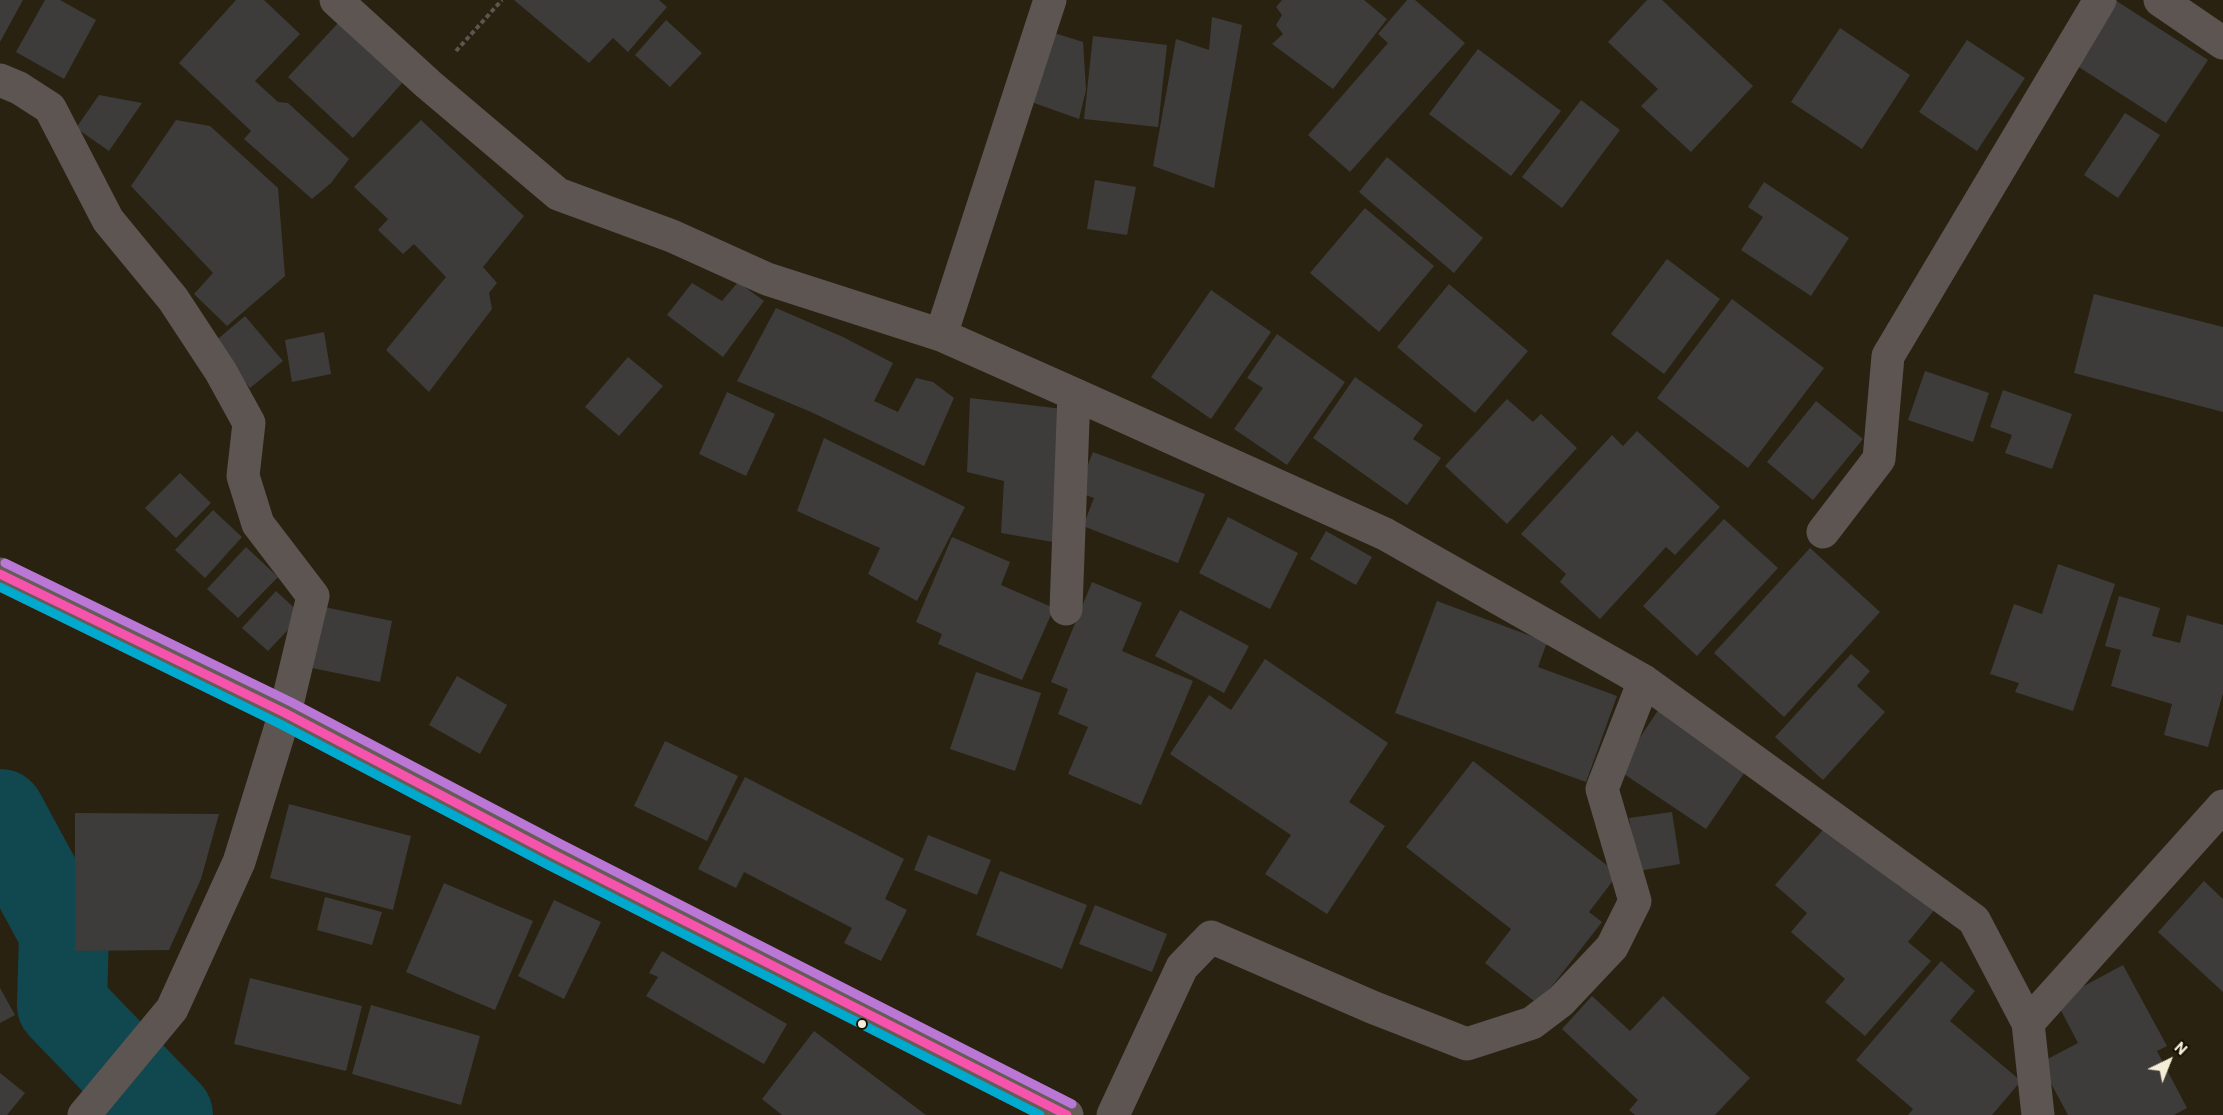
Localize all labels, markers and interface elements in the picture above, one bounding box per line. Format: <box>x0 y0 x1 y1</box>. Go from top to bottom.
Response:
unlabelled marker <box>856 1018 868 1030</box>
north arrow <box>2139 1031 2199 1091</box>
text: N <box>2171 1037 2192 1058</box>

